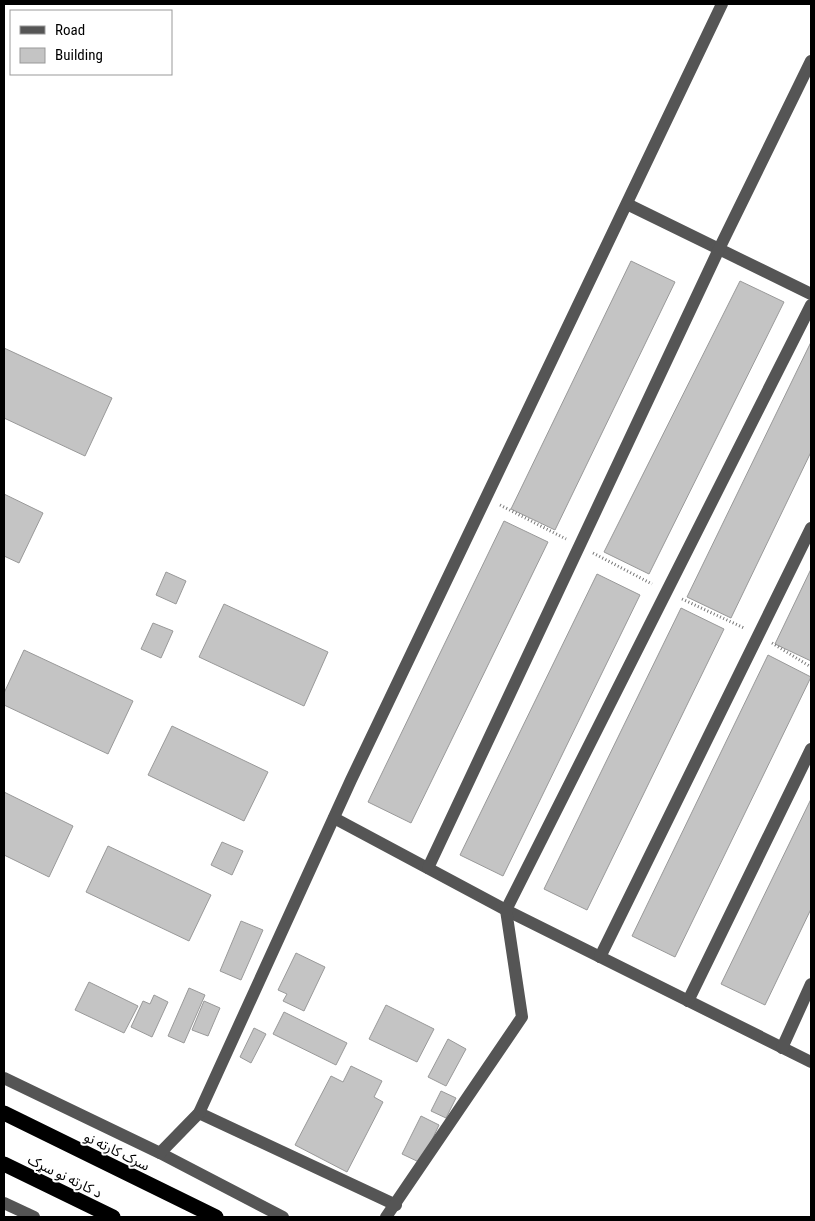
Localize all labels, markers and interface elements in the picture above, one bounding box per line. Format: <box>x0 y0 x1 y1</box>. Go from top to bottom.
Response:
legend <box>10 10 172 75</box>
text: Road <box>55 21 85 39</box>
text: Building <box>55 46 103 64</box>
street label: سرک کارته نو <box>81 1128 152 1175</box>
street label: د کارته نو سړک <box>25 1151 105 1202</box>

